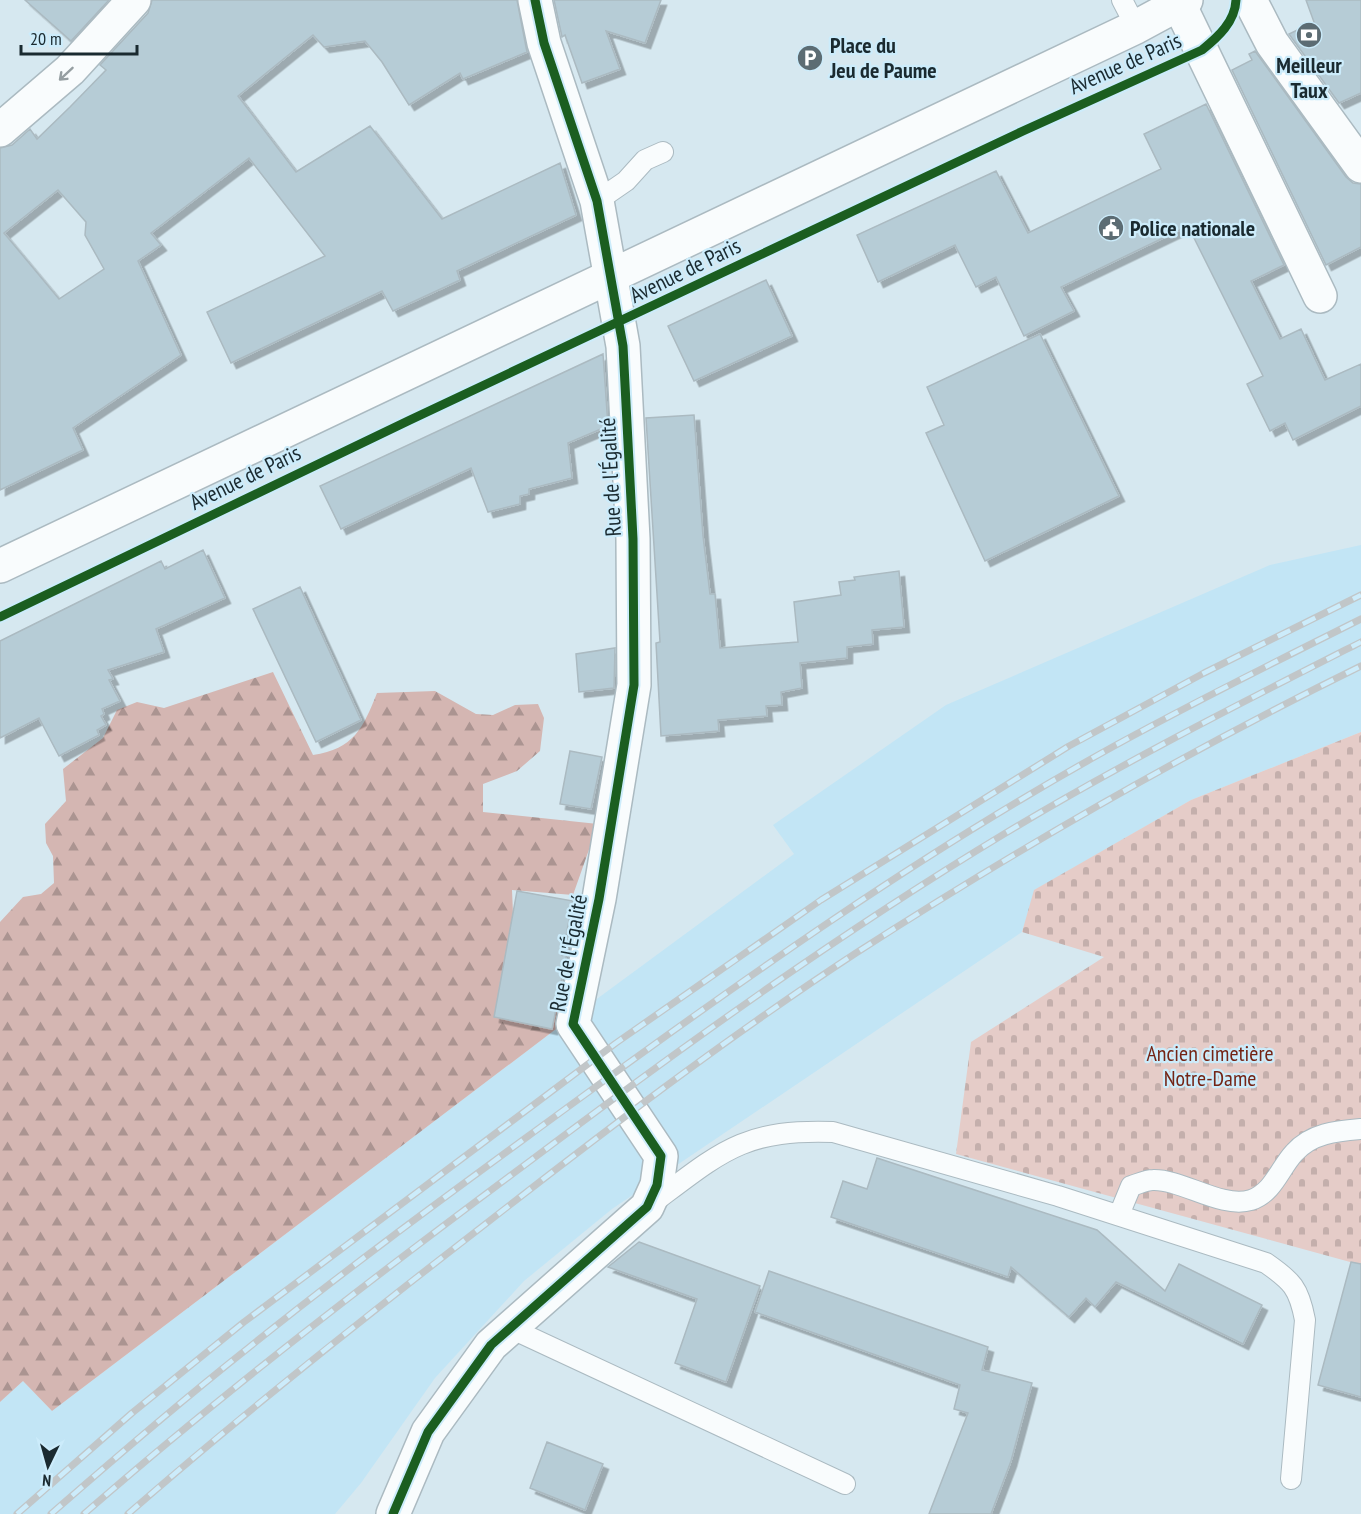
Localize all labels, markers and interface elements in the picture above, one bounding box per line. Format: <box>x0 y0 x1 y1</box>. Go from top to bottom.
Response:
scale bar <box>21 18 136 56</box>
bank icon: Meilleur Taux <box>1294 20 1324 50</box>
street label: Avenue de Paris <box>1065 26 1185 100</box>
text: 20 m <box>30 27 62 50</box>
place label: Place du Jeu de Paume <box>829 31 937 84</box>
parking icon: Place du Jeu de Paume <box>795 43 825 73</box>
place label: Meilleur Taux <box>1276 51 1342 104</box>
one-way arrow <box>59 66 74 80</box>
public building icon: Police nationale <box>1096 213 1126 243</box>
place label: Police nationale <box>1130 214 1255 242</box>
street label: Avenue de Paris <box>625 231 745 309</box>
street label: Rue de l'Égalité <box>593 417 627 537</box>
street label: Avenue de Paris <box>185 438 305 516</box>
street label: Rue de l'Égalité <box>543 892 593 1014</box>
park label: Ancien cimetière Notre-Dame <box>1146 1039 1274 1092</box>
north arrow <box>18 1436 78 1496</box>
text: N <box>42 1471 52 1491</box>

